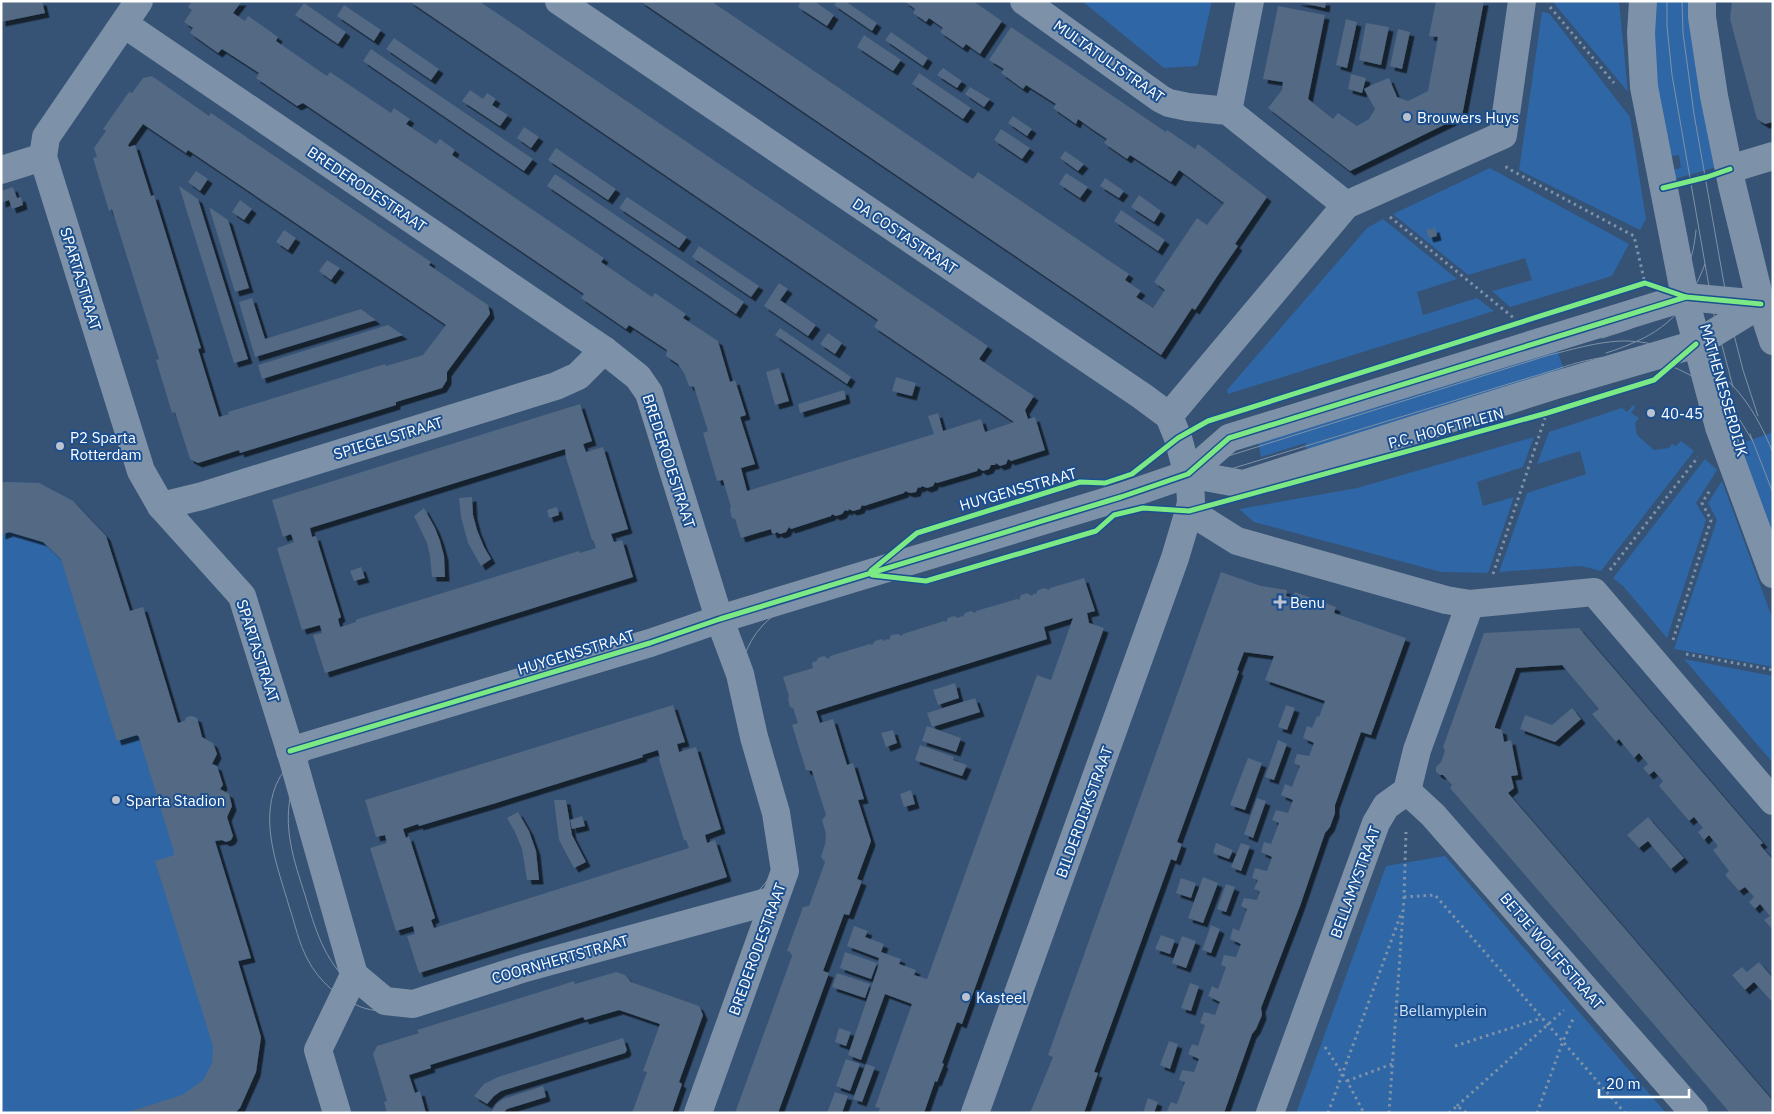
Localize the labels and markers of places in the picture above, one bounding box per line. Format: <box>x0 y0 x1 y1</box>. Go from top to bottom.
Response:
place label: Brouwers Huys <box>1417 108 1519 127</box>
marker: Brouwers Huys <box>1401 111 1413 123</box>
place label: 40-45 <box>1661 404 1703 423</box>
marker: 40-45 <box>1645 407 1657 419</box>
place label: P2 Sparta Rotterdam <box>70 428 142 464</box>
marker: P2 Sparta Rotterdam <box>54 440 66 452</box>
place label: Benu <box>1290 593 1325 612</box>
marker: Benu <box>1274 596 1286 608</box>
place label: Sparta Stadion <box>126 791 225 810</box>
marker: Sparta Stadion <box>110 794 122 806</box>
place label: Kasteel <box>976 988 1026 1007</box>
marker: Kasteel <box>960 991 972 1003</box>

